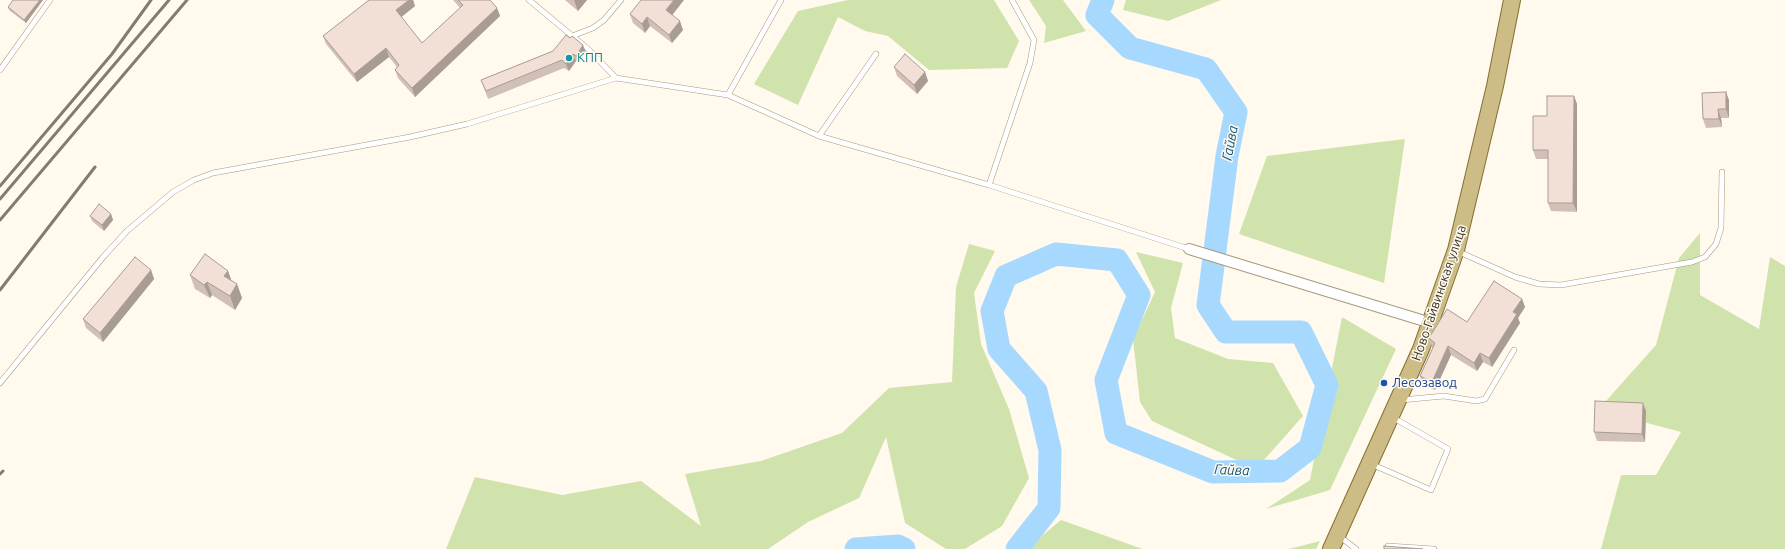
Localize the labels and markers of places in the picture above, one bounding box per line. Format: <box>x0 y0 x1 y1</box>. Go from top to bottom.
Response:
place label: КПП <box>577 50 603 66</box>
marker: КПП <box>564 53 574 63</box>
place label: Лесозавод <box>1392 375 1457 391</box>
marker: Лесозавод <box>1379 378 1389 388</box>

